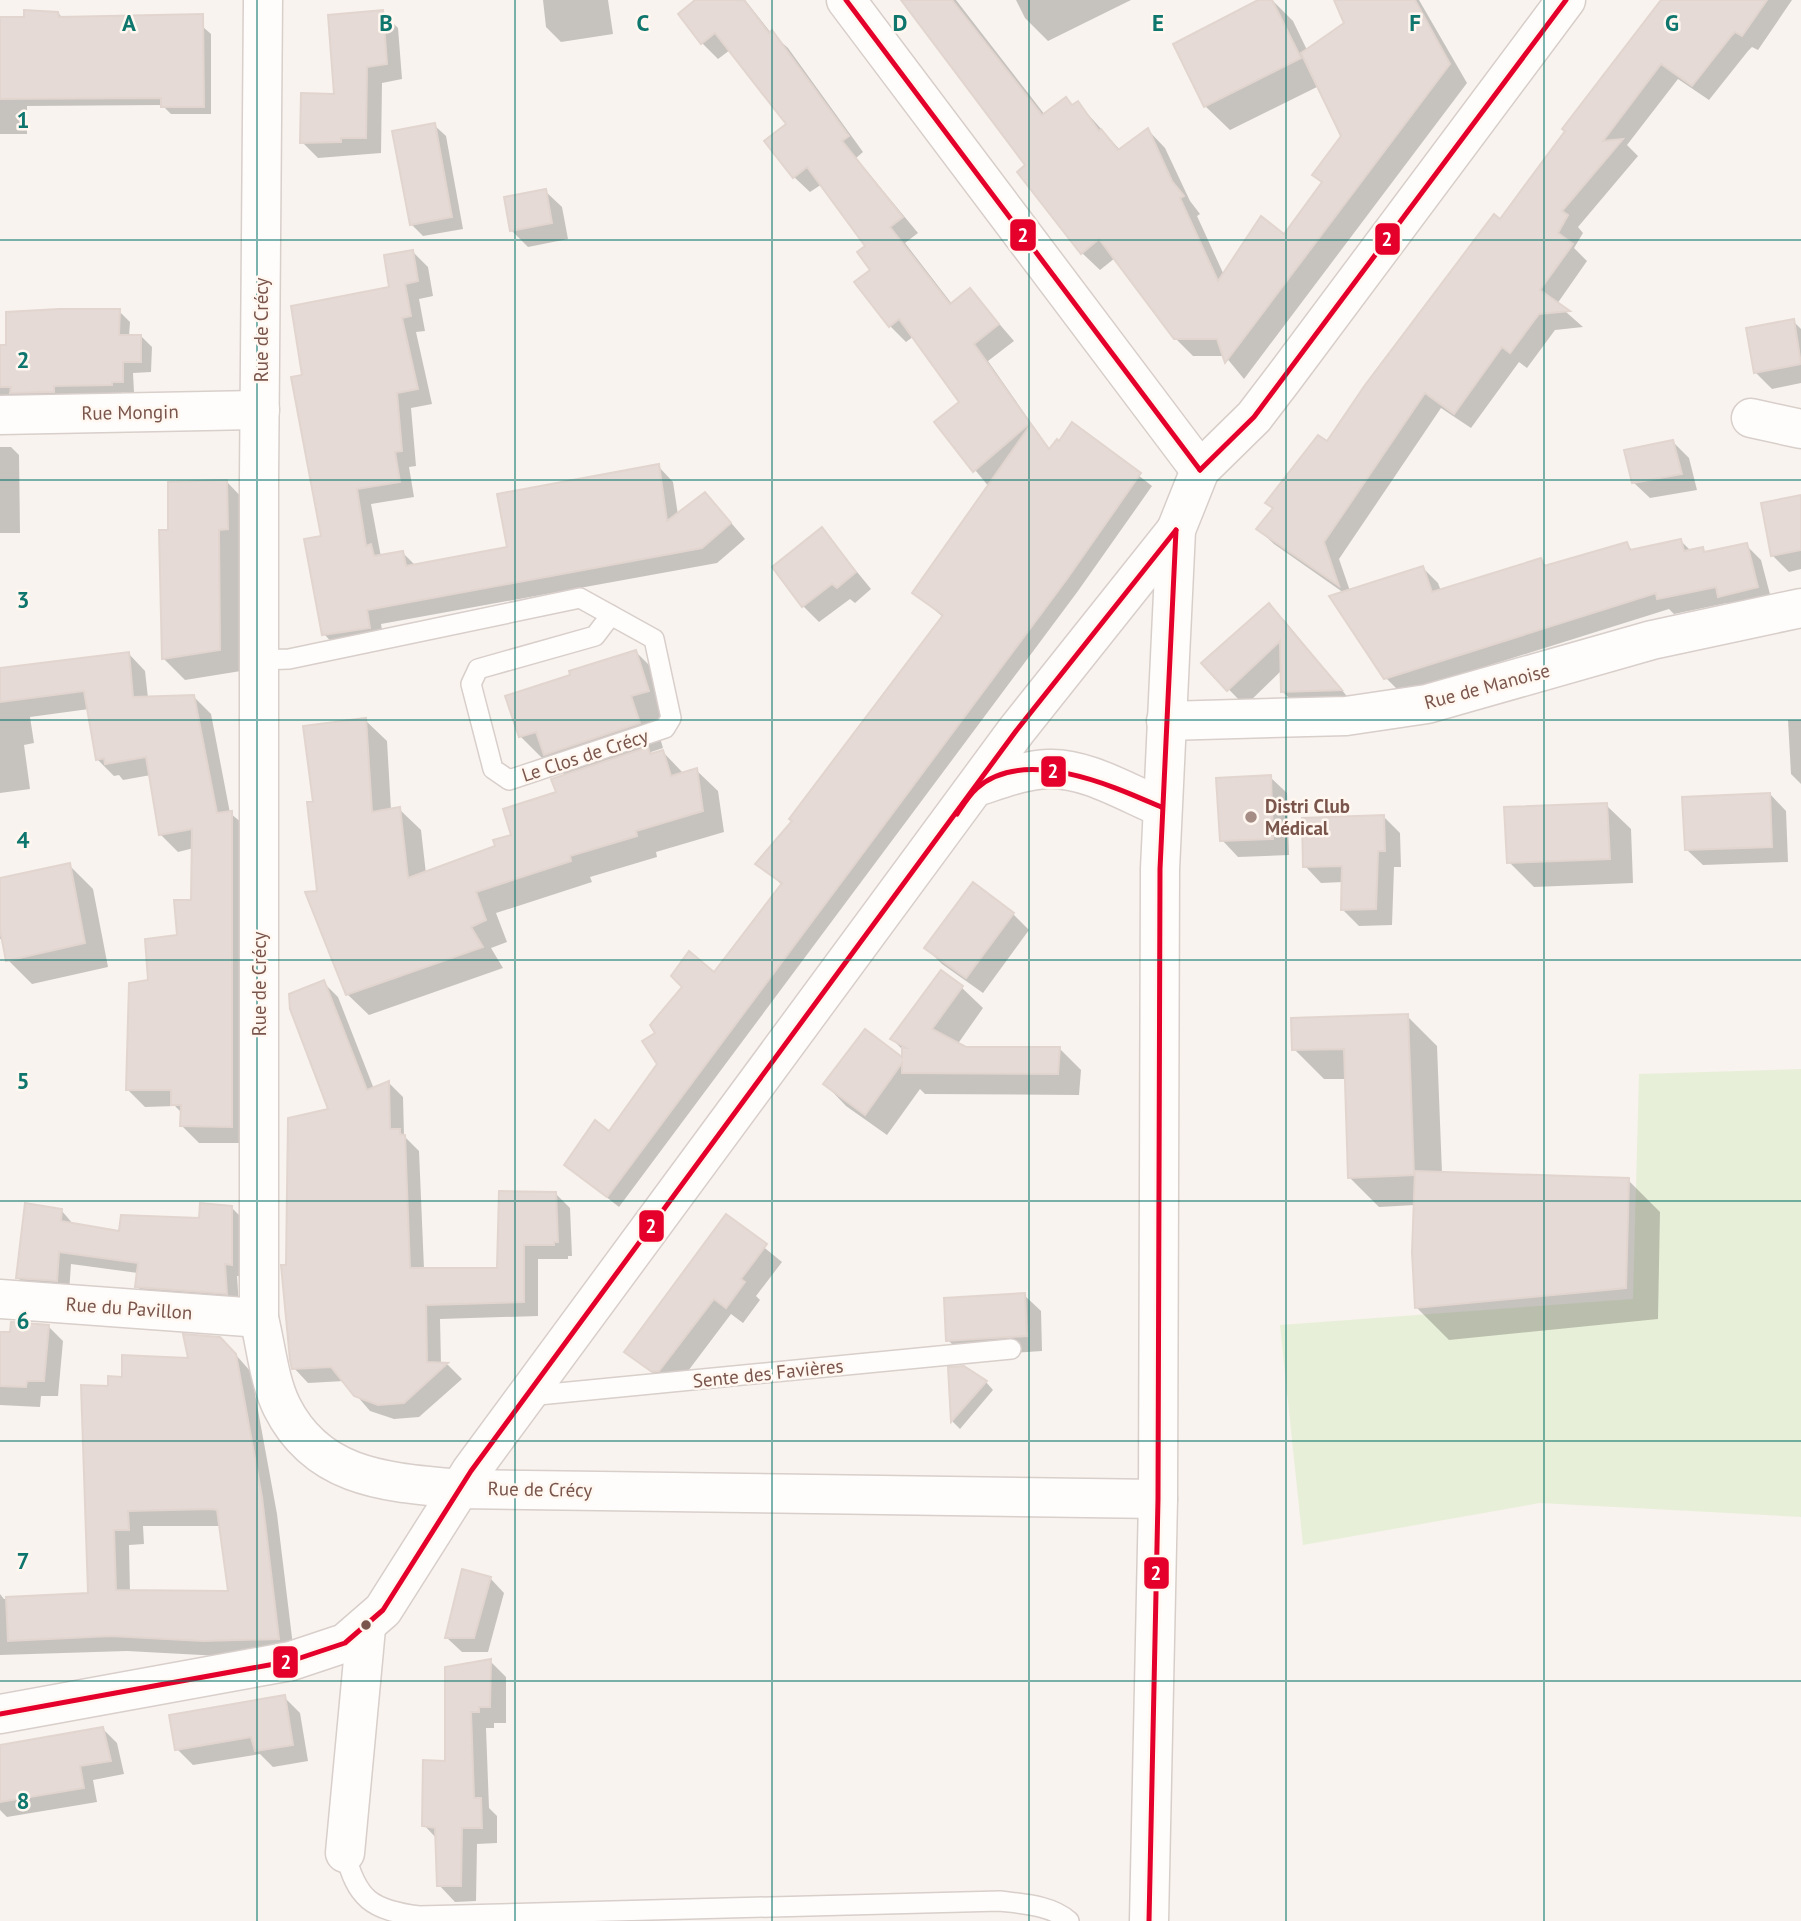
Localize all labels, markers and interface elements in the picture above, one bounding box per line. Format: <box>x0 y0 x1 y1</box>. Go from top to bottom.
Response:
text: A <box>122 8 136 37</box>
text: B <box>379 8 393 37</box>
text: C <box>637 8 650 37</box>
text: D <box>893 8 907 37</box>
text: E <box>1152 8 1164 37</box>
text: F <box>1409 8 1421 37</box>
text: G <box>1665 8 1679 37</box>
text: 1 <box>16 105 30 134</box>
line badge: 2 <box>1009 218 1037 252</box>
line badge: 2 <box>1374 222 1401 256</box>
text: 2 <box>1018 223 1028 247</box>
text: 2 <box>1382 227 1392 251</box>
street label: Rue de Crécy <box>249 278 273 382</box>
text: 2 <box>16 345 30 374</box>
street label: Rue Mongin <box>81 399 179 425</box>
text: 3 <box>16 585 30 614</box>
street label: Rue de Manoise <box>1422 658 1552 714</box>
street label: Le Clos de Crécy <box>519 723 651 787</box>
line badge: 2 <box>1040 755 1067 788</box>
text: 2 <box>1048 759 1058 783</box>
place label: Distri Club Médical <box>1265 794 1350 840</box>
marker: Distri Club Médical <box>1243 809 1259 825</box>
text: 4 <box>16 825 30 854</box>
street label: Rue de Crécy <box>247 932 271 1036</box>
text: 5 <box>16 1066 30 1095</box>
line badge: 2 <box>638 1209 665 1243</box>
text: 2 <box>646 1214 656 1238</box>
street label: Rue du Pavillon <box>65 1292 193 1324</box>
text: 6 <box>16 1306 30 1335</box>
street label: Sente des Favières <box>692 1353 844 1393</box>
street label: Rue de Crécy <box>487 1476 593 1502</box>
text: 7 <box>16 1546 30 1575</box>
line badge: 2 <box>1143 1556 1170 1590</box>
text: 2 <box>1151 1561 1161 1585</box>
unlabelled marker <box>359 1618 373 1632</box>
line badge: 2 <box>272 1645 299 1679</box>
text: 2 <box>281 1650 291 1674</box>
text: 8 <box>16 1786 30 1815</box>

